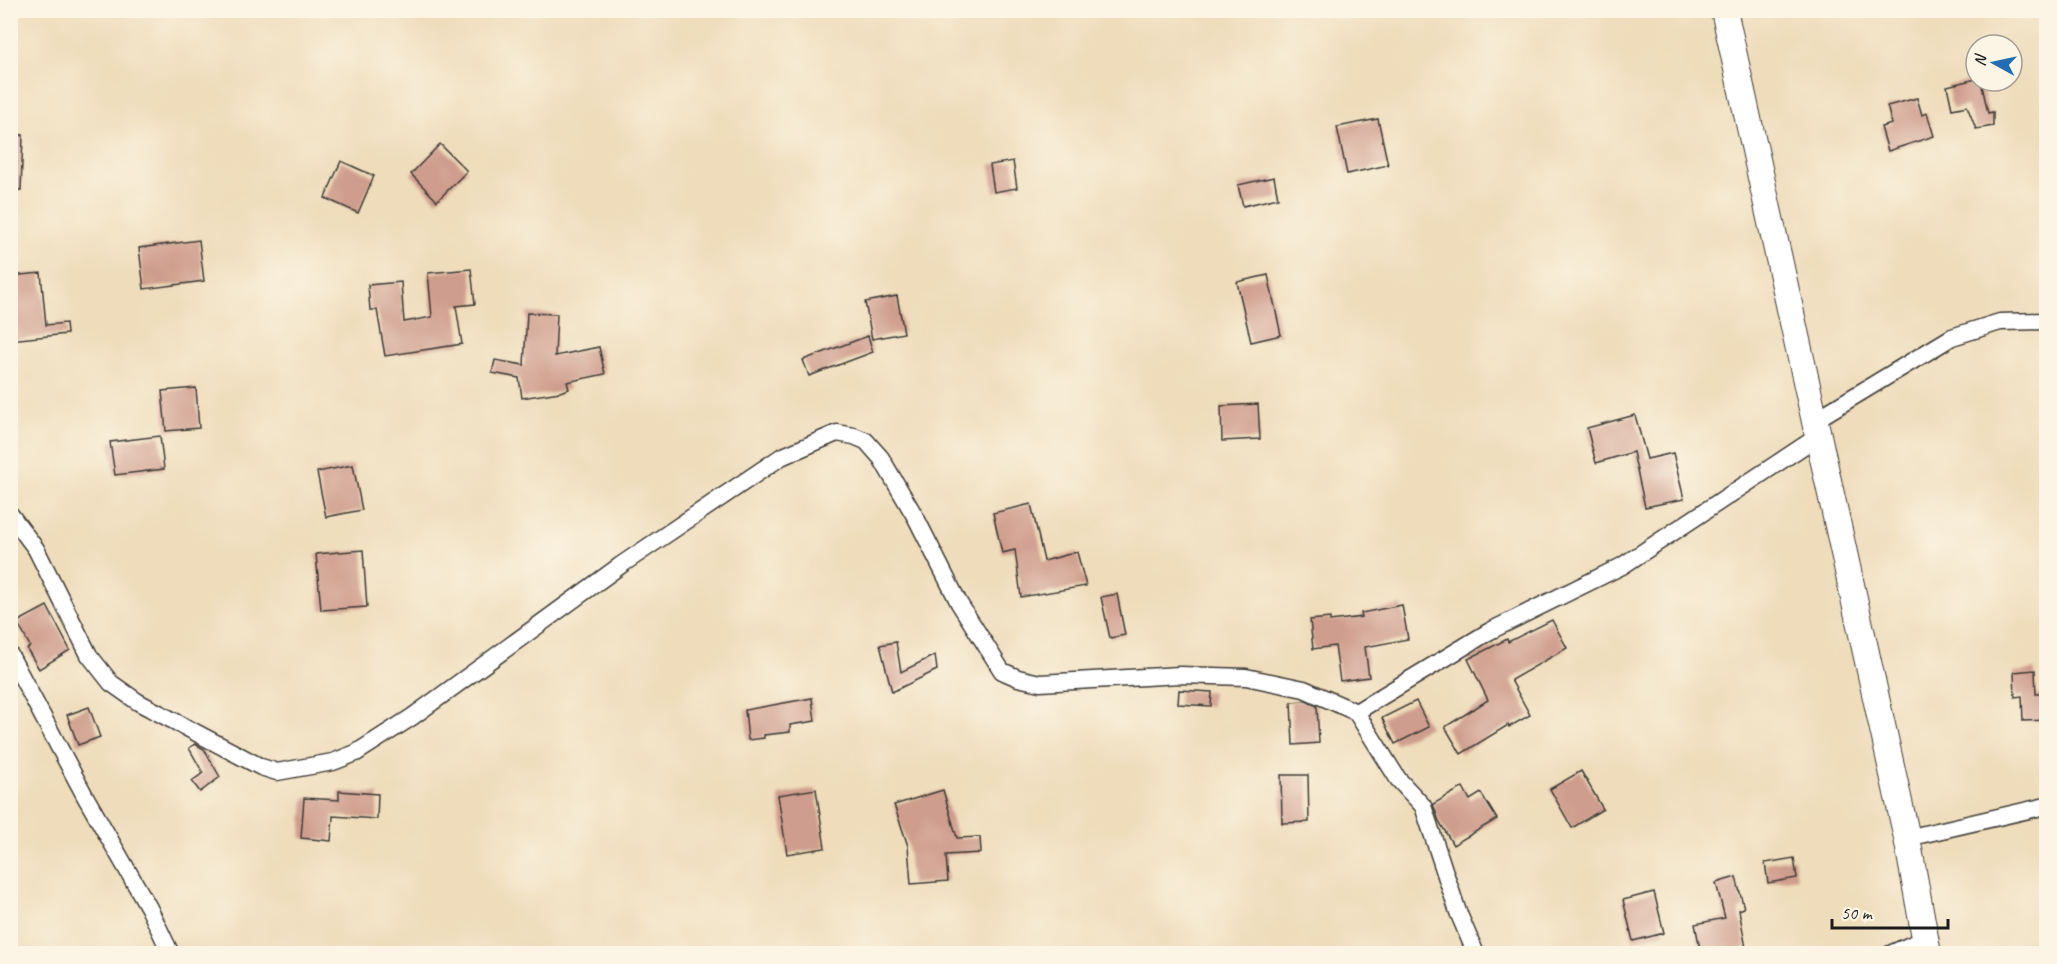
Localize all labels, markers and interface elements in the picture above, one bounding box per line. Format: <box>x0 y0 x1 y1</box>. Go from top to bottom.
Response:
north arrow <box>1964 33 2024 93</box>
text: N <box>1970 52 1991 67</box>
scale bar <box>1832 892 1948 930</box>
text: 50 m <box>1841 902 1874 924</box>

